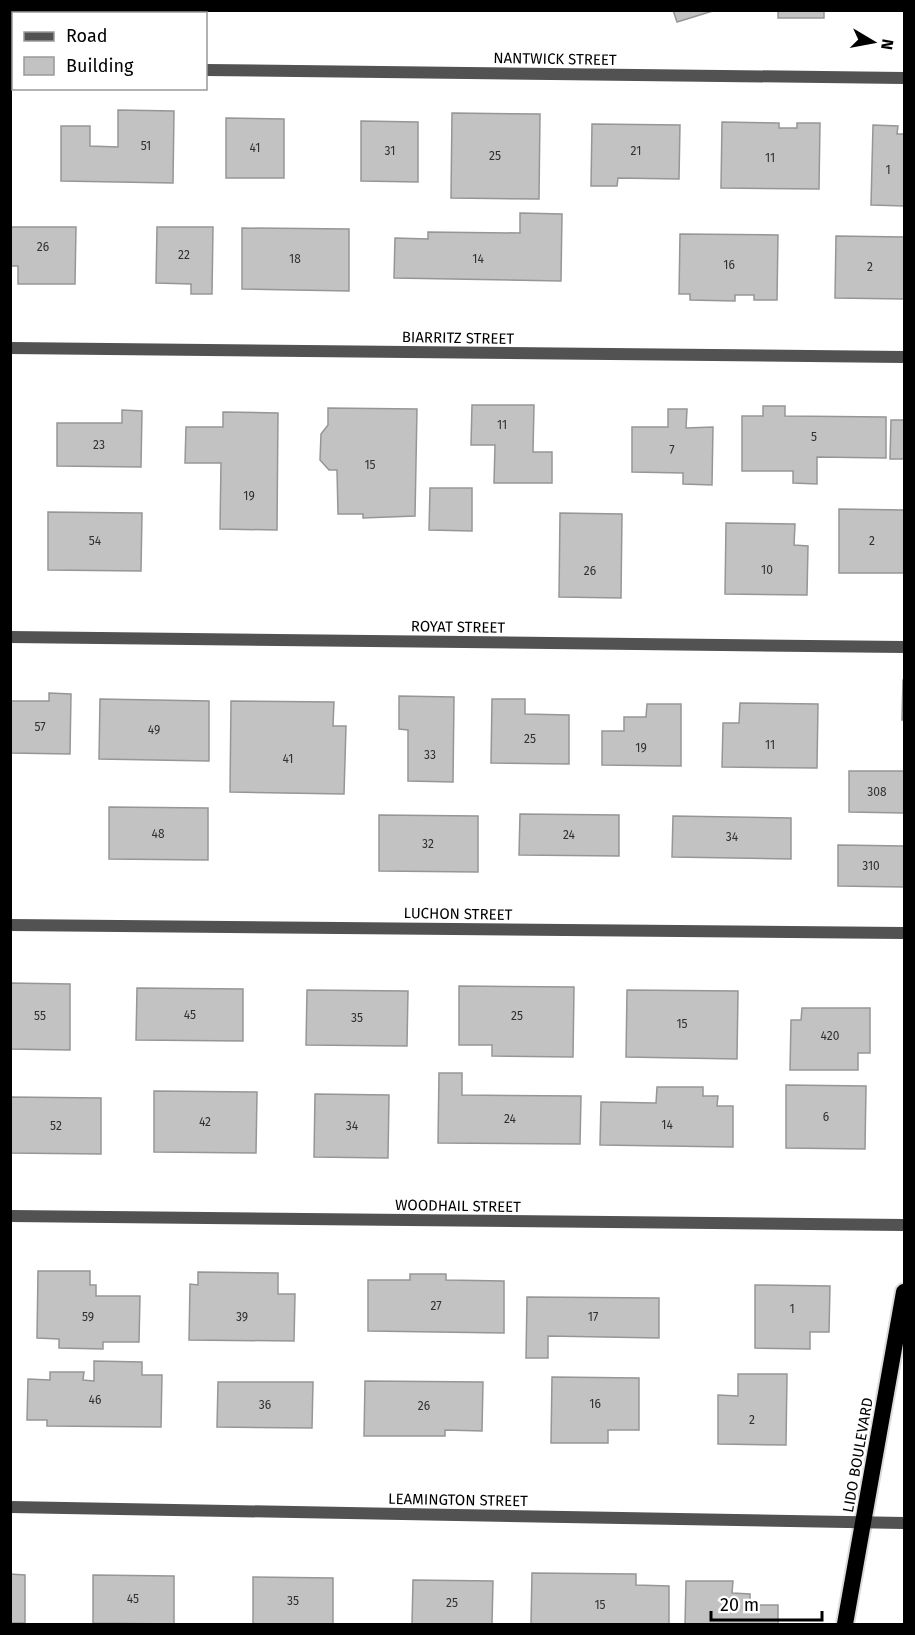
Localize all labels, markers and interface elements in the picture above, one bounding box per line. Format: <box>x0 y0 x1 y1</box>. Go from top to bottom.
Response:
legend <box>12 12 207 90</box>
north arrow <box>843 12 903 72</box>
text: Road <box>66 25 108 47</box>
text: N <box>877 38 898 51</box>
street label: NANTWICK STREET <box>493 49 617 69</box>
text: Building <box>66 55 134 77</box>
house number: 51 <box>141 139 151 153</box>
house number: 41 <box>250 141 260 155</box>
house number: 31 <box>385 144 395 158</box>
house number: 21 <box>631 144 641 158</box>
house number: 25 <box>489 149 501 163</box>
house number: 11 <box>765 151 775 165</box>
house number: 1 <box>885 163 891 177</box>
house number: 26 <box>37 240 49 254</box>
house number: 22 <box>178 248 190 262</box>
house number: 18 <box>289 252 301 266</box>
house number: 14 <box>472 252 484 266</box>
house number: 16 <box>723 258 735 272</box>
house number: 2 <box>867 260 873 274</box>
street label: BIARRITZ STREET <box>402 328 515 348</box>
house number: 11 <box>497 418 507 432</box>
house number: 5 <box>811 430 817 444</box>
house number: 23 <box>93 438 105 452</box>
house number: 7 <box>669 443 675 457</box>
house number: 15 <box>364 458 376 472</box>
house number: 19 <box>243 489 255 503</box>
house number: 54 <box>89 534 102 548</box>
house number: 2 <box>869 534 875 548</box>
house number: 10 <box>761 563 773 577</box>
house number: 26 <box>584 564 596 578</box>
street label: ROYAT STREET <box>411 617 506 637</box>
house number: 57 <box>34 720 46 734</box>
house number: 49 <box>148 723 160 737</box>
house number: 25 <box>524 732 536 746</box>
house number: 11 <box>765 738 775 752</box>
house number: 19 <box>635 741 647 755</box>
house number: 33 <box>424 748 436 762</box>
house number: 41 <box>283 752 293 766</box>
house number: 308 <box>867 785 887 799</box>
house number: 48 <box>152 827 165 841</box>
house number: 24 <box>563 828 576 842</box>
house number: 34 <box>726 830 739 844</box>
house number: 32 <box>422 837 434 851</box>
house number: 310 <box>862 859 880 873</box>
street label: LUCHON STREET <box>403 904 513 924</box>
house number: 45 <box>184 1008 196 1022</box>
house number: 55 <box>34 1009 46 1023</box>
house number: 25 <box>511 1009 523 1023</box>
house number: 35 <box>351 1011 363 1025</box>
house number: 15 <box>676 1017 688 1031</box>
house number: 420 <box>821 1029 840 1043</box>
house number: 6 <box>823 1110 829 1124</box>
house number: 24 <box>504 1112 517 1126</box>
house number: 42 <box>199 1115 211 1129</box>
house number: 14 <box>661 1118 673 1132</box>
house number: 52 <box>50 1119 62 1133</box>
house number: 34 <box>346 1119 359 1133</box>
street label: WOODHAIL STREET <box>395 1196 521 1216</box>
house number: 27 <box>430 1299 442 1313</box>
house number: 1 <box>789 1302 795 1316</box>
house number: 59 <box>82 1310 94 1324</box>
house number: 39 <box>236 1310 248 1324</box>
house number: 17 <box>588 1310 598 1324</box>
house number: 46 <box>89 1393 101 1407</box>
street label: LIDO BOULEVARD <box>839 1396 877 1514</box>
house number: 16 <box>589 1397 601 1411</box>
house number: 36 <box>259 1398 271 1412</box>
house number: 26 <box>418 1399 430 1413</box>
house number: 2 <box>749 1413 755 1427</box>
street label: LEAMINGTON STREET <box>388 1490 528 1510</box>
scale bar <box>711 1584 822 1622</box>
house number: 45 <box>127 1592 139 1606</box>
house number: 35 <box>287 1594 299 1608</box>
text: 20 m <box>720 1594 759 1616</box>
house number: 25 <box>446 1596 458 1610</box>
house number: 15 <box>594 1598 606 1612</box>

